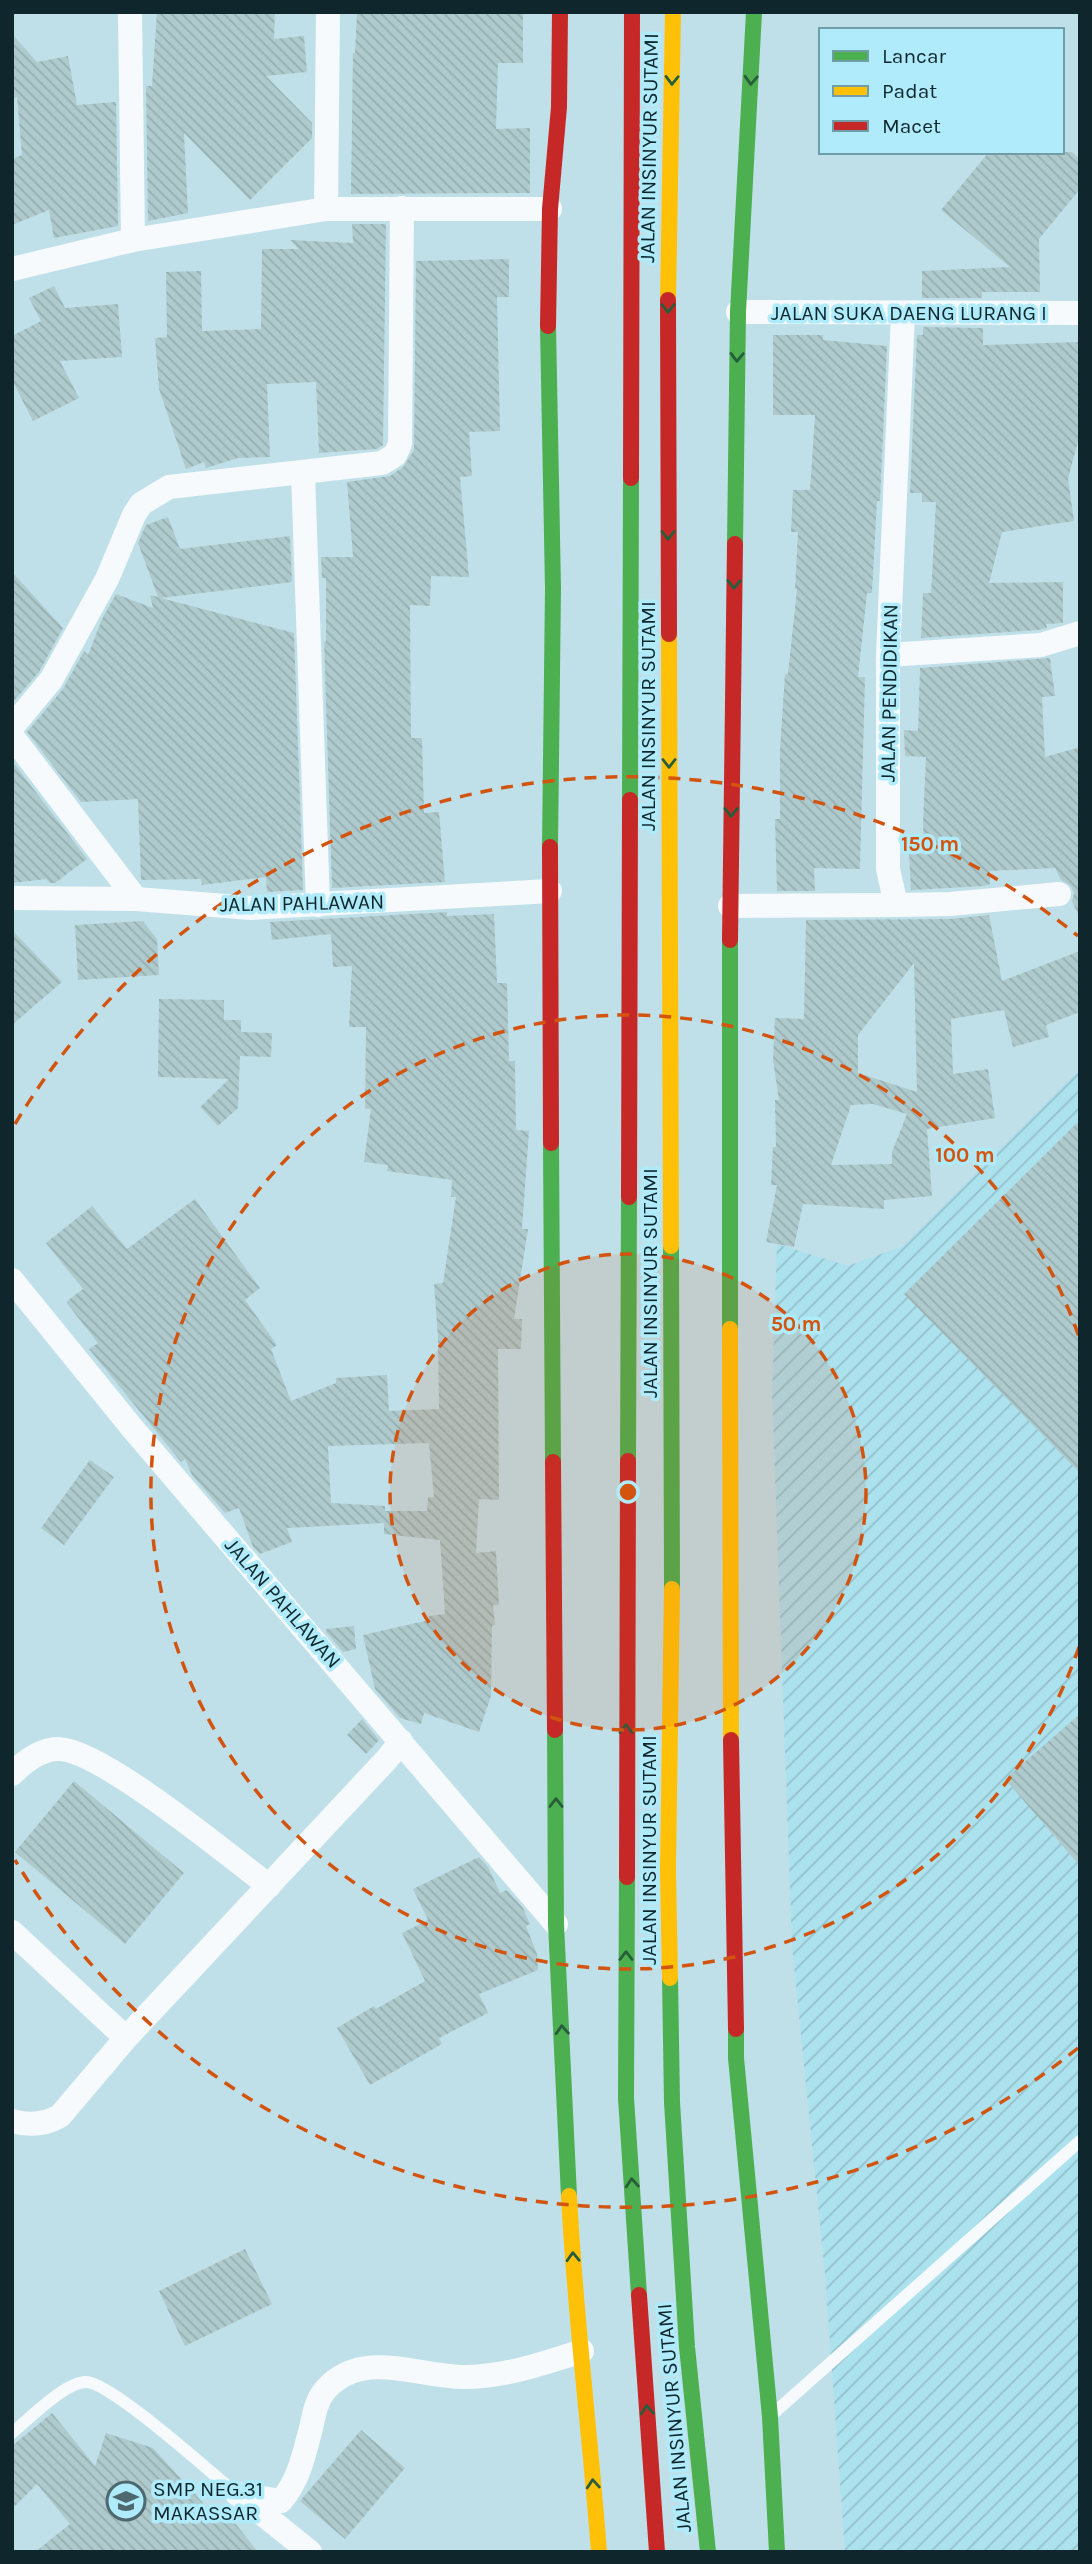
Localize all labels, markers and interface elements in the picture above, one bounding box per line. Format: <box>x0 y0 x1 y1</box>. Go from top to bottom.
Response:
legend <box>819 28 1064 154</box>
street label: JALAN INSINYUR SUTAMI <box>635 33 663 263</box>
text: Lancar <box>882 44 946 68</box>
one-way arrow <box>664 75 679 86</box>
one-way arrow <box>743 75 758 86</box>
text: Padat <box>882 79 937 103</box>
text: Macet <box>882 114 941 138</box>
street label: JALAN SUKA DAENG LURANG I <box>771 301 1047 325</box>
one-way arrow <box>660 303 676 314</box>
one-way arrow <box>730 351 745 362</box>
one-way arrow <box>660 531 676 541</box>
one-way arrow <box>726 579 742 590</box>
street label: JALAN INSINYUR SUTAMI <box>636 601 660 831</box>
street label: JALAN PENDIDIKAN <box>875 604 903 782</box>
one-way arrow <box>661 758 677 769</box>
one-way arrow <box>723 807 739 817</box>
text: 150 m <box>901 832 959 856</box>
street label: JALAN PAHLAWAN <box>220 890 384 916</box>
text: 100 m <box>935 1143 995 1167</box>
street label: JALAN INSINYUR SUTAMI <box>638 1168 662 1398</box>
text: 50 m <box>771 1312 821 1336</box>
centre of rings <box>616 1480 640 1504</box>
street label: JALAN PAHLAWAN <box>220 1533 346 1673</box>
one-way arrow <box>618 1723 634 1733</box>
street label: JALAN INSINYUR SUTAMI <box>637 1735 661 1965</box>
one-way arrow <box>548 1797 564 1807</box>
one-way arrow <box>618 1950 634 1961</box>
one-way arrow <box>555 2024 570 2035</box>
one-way arrow <box>624 2178 639 2189</box>
one-way arrow <box>565 2251 580 2262</box>
street label: JALAN INSINYUR SUTAMI <box>652 2302 696 2534</box>
one-way arrow <box>640 2405 655 2416</box>
place label: SMP NEG.31 MAKASSAR <box>153 2477 263 2525</box>
one-way arrow <box>586 2478 601 2489</box>
school or university icon: SMP NEG.31 MAKASSAR <box>105 2480 147 2522</box>

